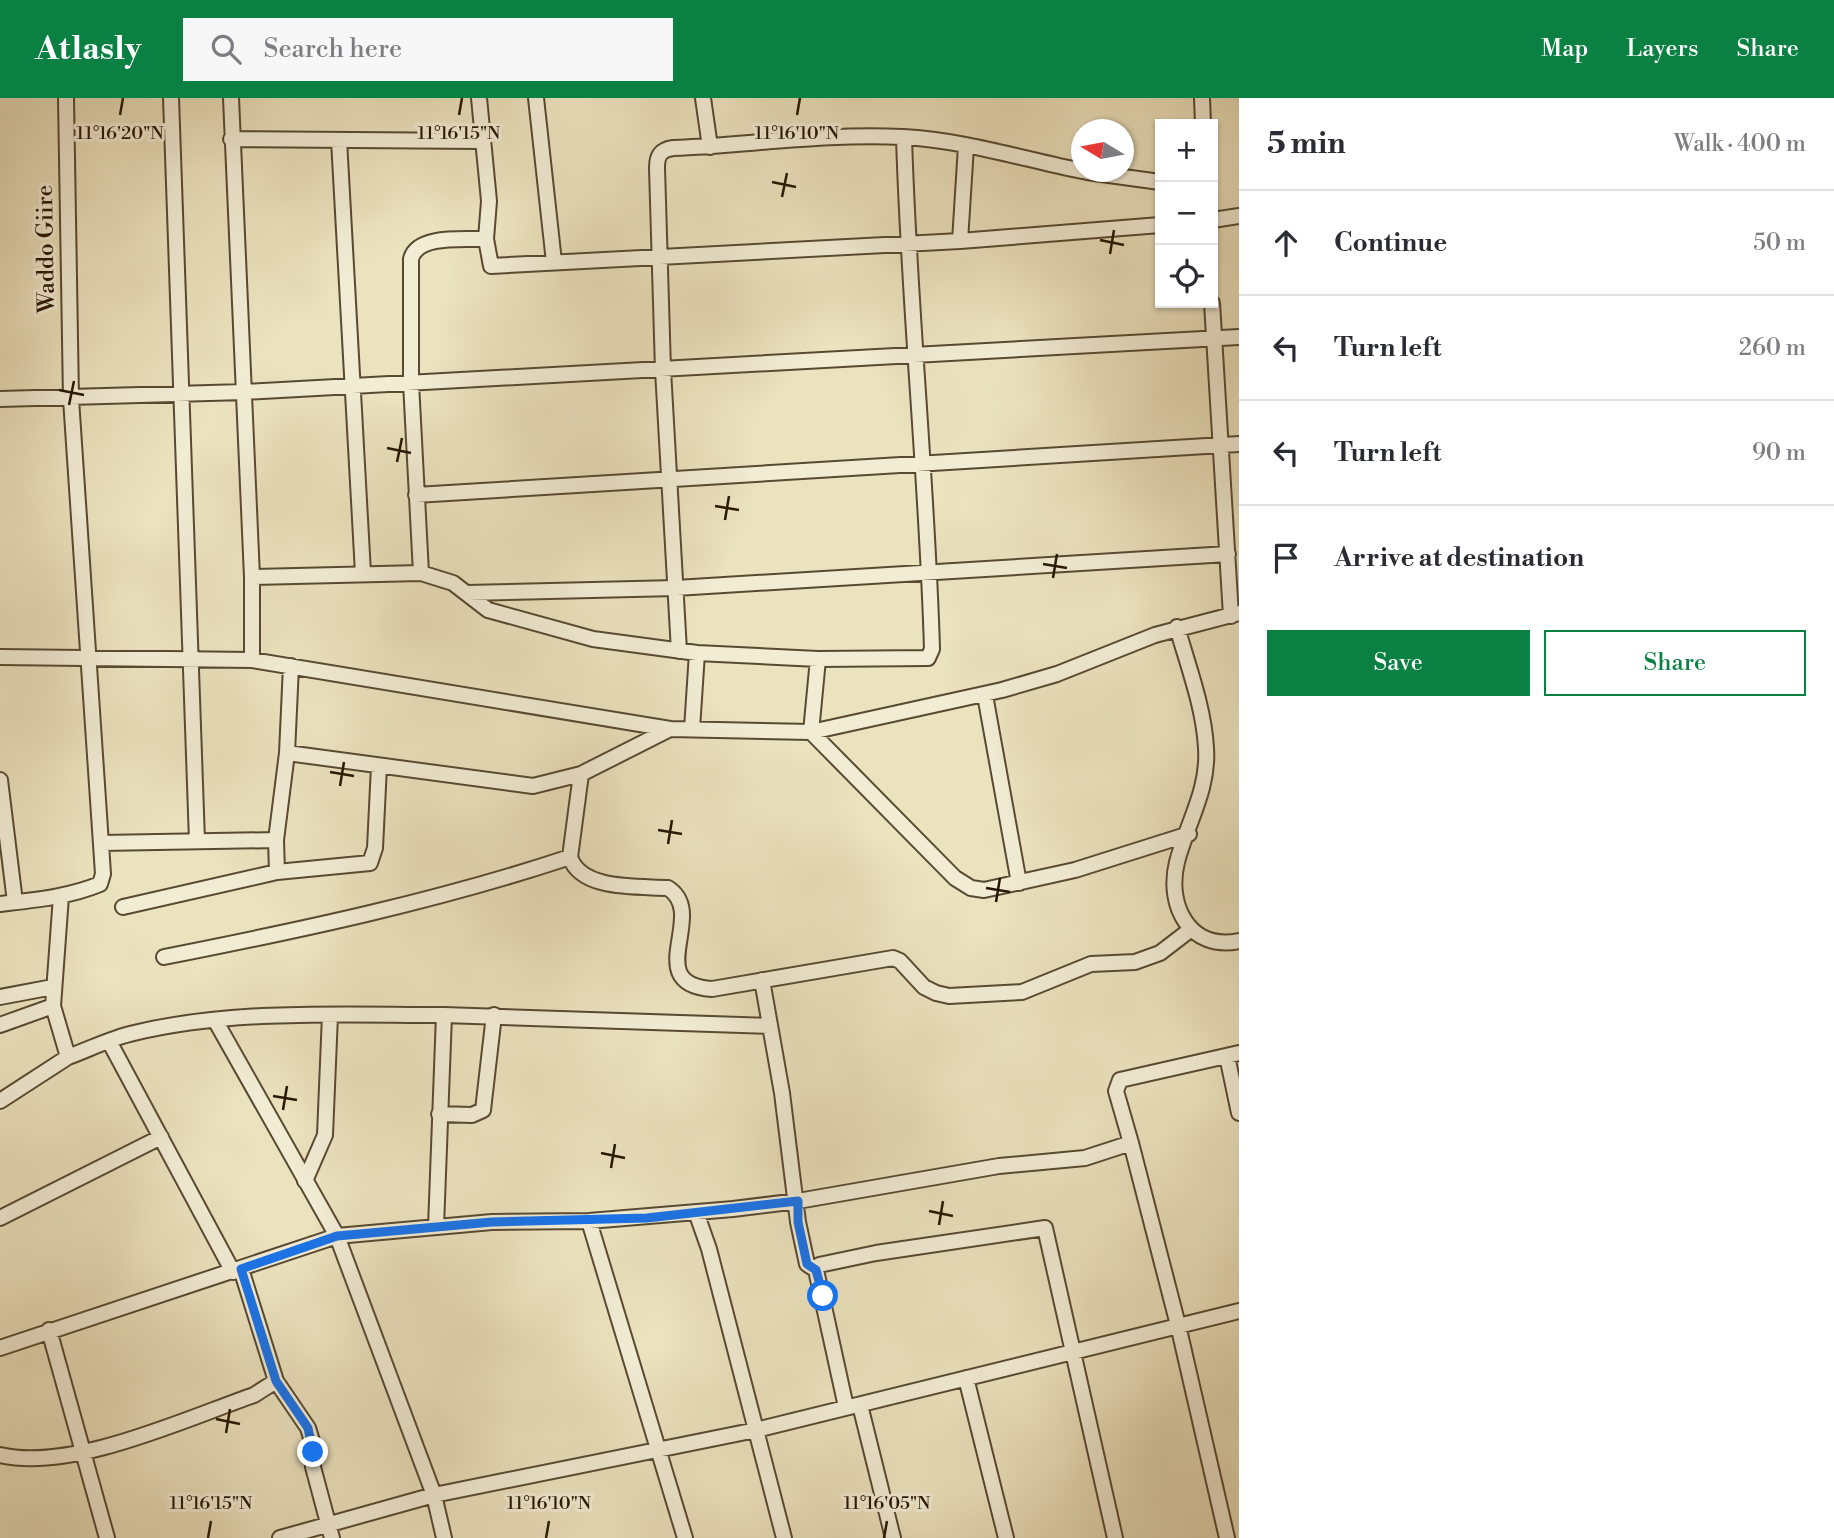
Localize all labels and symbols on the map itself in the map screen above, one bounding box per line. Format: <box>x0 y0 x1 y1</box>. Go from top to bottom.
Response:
north arrow <box>1071 119 1134 182</box>
text: 11°16'20"N <box>76 122 164 145</box>
text: 11°16'15"N <box>418 122 501 145</box>
text: 11°16'10"N <box>755 122 840 145</box>
street label: Waddo Giire <box>31 185 61 314</box>
route start <box>807 1280 838 1311</box>
route end <box>297 1436 328 1467</box>
text: 11°16'15"N <box>170 1492 253 1515</box>
text: 11°16'10"N <box>507 1492 592 1515</box>
text: 11°16'05"N <box>843 1492 931 1515</box>

